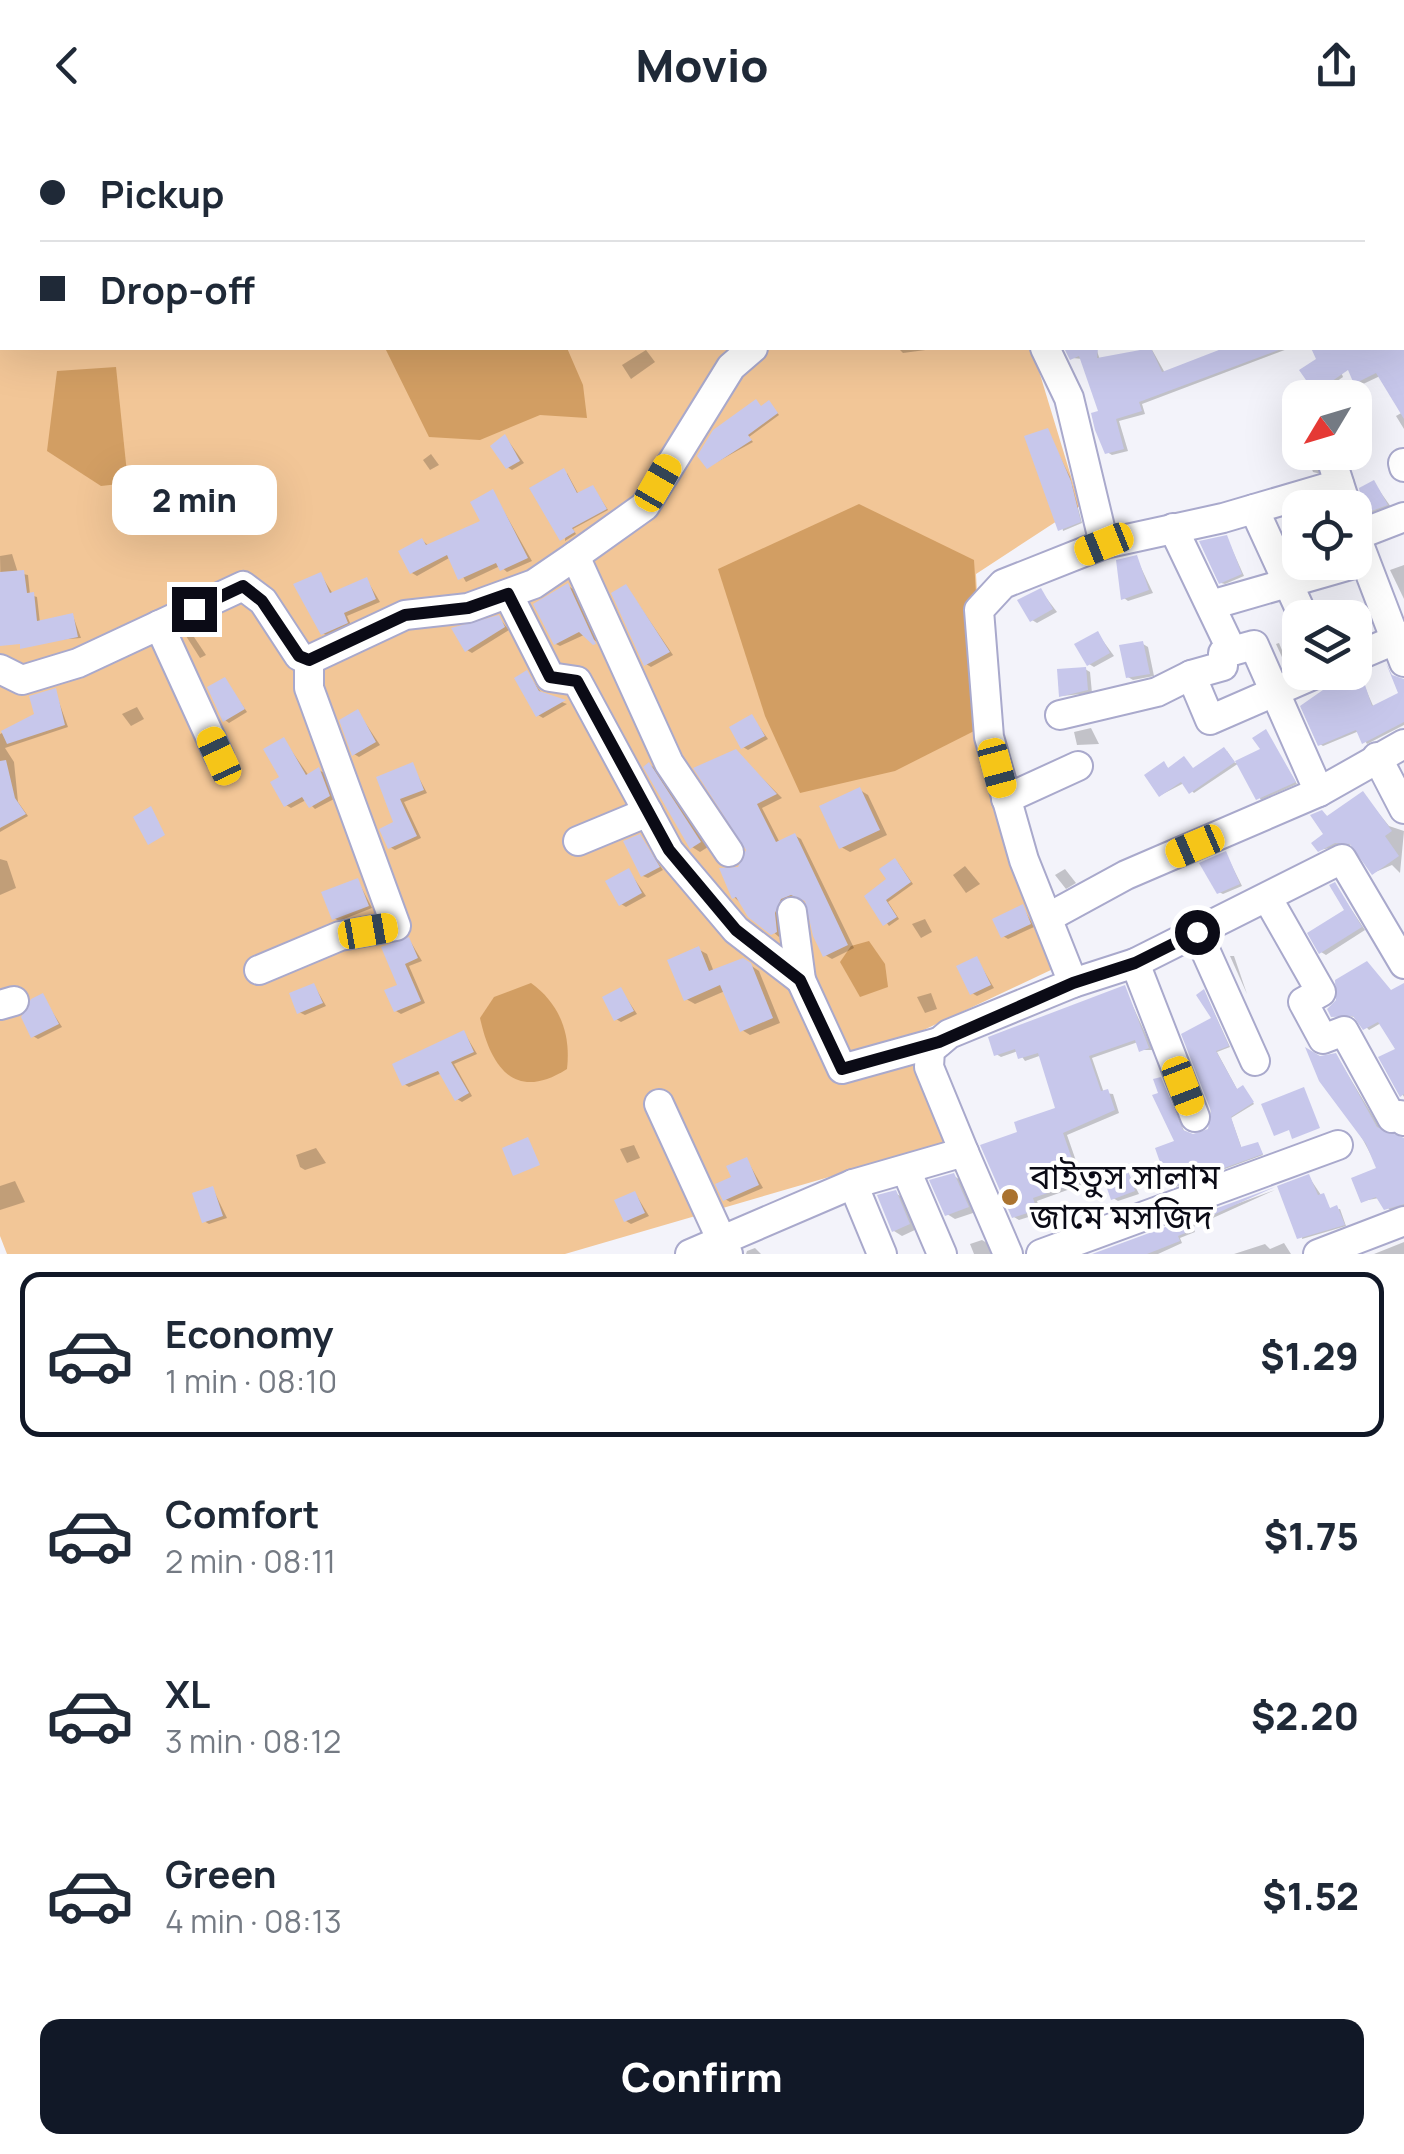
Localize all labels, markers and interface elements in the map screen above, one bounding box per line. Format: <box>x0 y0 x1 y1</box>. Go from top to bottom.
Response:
text: Movio <box>635 34 769 96</box>
icon: back <box>40 38 95 93</box>
icon: share <box>1309 38 1364 93</box>
text: Pickup <box>100 167 224 219</box>
text: Drop-off <box>100 263 255 315</box>
north arrow <box>1282 380 1372 470</box>
map controls <box>1282 380 1372 690</box>
car <box>630 450 686 516</box>
callout: 2 min <box>111 464 276 534</box>
text: 2 min <box>152 478 237 522</box>
button: locate <box>1282 490 1372 580</box>
car <box>1071 519 1137 569</box>
route end <box>172 587 217 632</box>
button: layers <box>1282 600 1372 690</box>
car <box>193 722 245 790</box>
car <box>975 735 1019 801</box>
car <box>1162 820 1228 872</box>
route start <box>1175 910 1220 955</box>
car <box>336 911 400 951</box>
car <box>1158 1053 1208 1119</box>
place label: বাইতুস সালাম জামে মসজিদ <box>1029 1152 1220 1240</box>
marker: বাইতুস সালাম জামে মসজিদ <box>999 1186 1021 1208</box>
text: Economy <box>165 1307 334 1359</box>
icon: car <box>45 1310 135 1400</box>
text: $1.29 <box>1260 1329 1359 1381</box>
text: 1 min · 08:10 <box>165 1359 337 1403</box>
text: Comfort <box>165 1487 319 1539</box>
icon: car <box>45 1490 135 1580</box>
text: $1.75 <box>1264 1509 1359 1561</box>
text: 2 min · 08:11 <box>165 1539 336 1583</box>
text: XL <box>165 1667 210 1719</box>
icon: car <box>45 1670 135 1760</box>
text: $2.20 <box>1251 1689 1359 1741</box>
text: 3 min · 08:12 <box>165 1719 341 1763</box>
text: Green <box>165 1847 277 1899</box>
icon: car <box>45 1850 135 1940</box>
text: $1.52 <box>1262 1869 1359 1921</box>
text: 4 min · 08:13 <box>165 1899 342 1943</box>
button: Confirm <box>40 2019 1364 2134</box>

